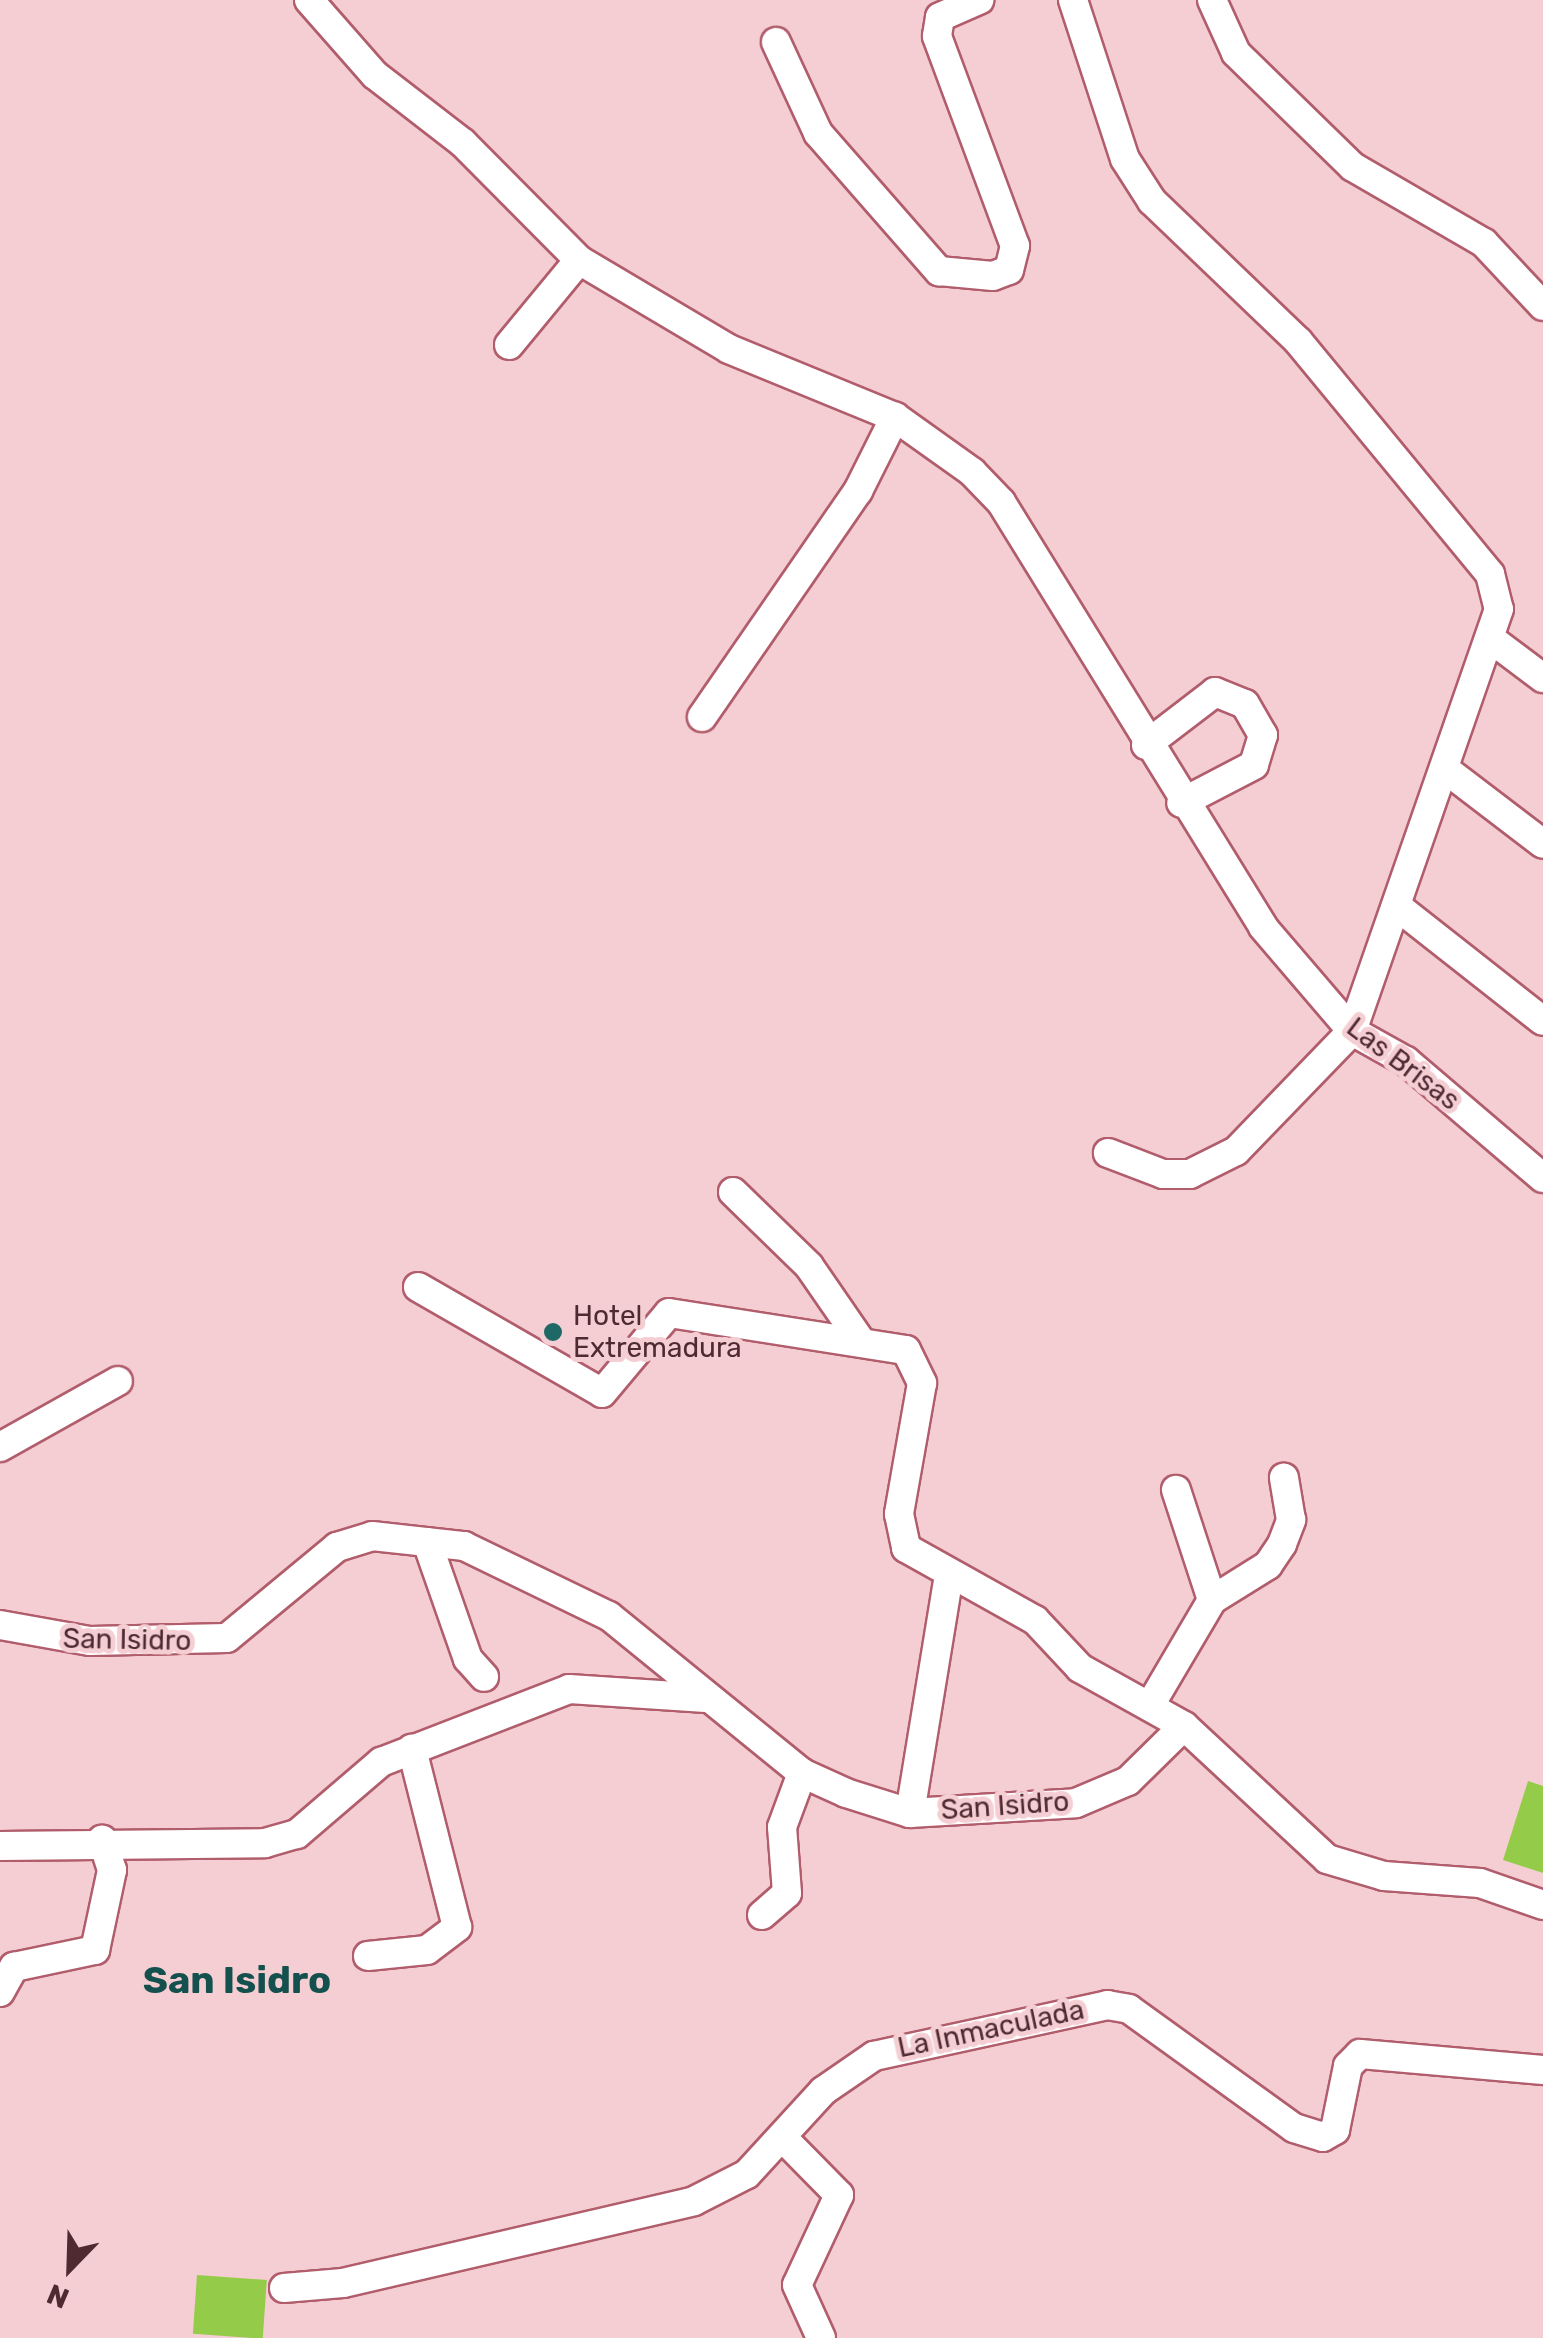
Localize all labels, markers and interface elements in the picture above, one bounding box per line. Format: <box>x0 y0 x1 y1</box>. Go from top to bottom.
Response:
street label: Las Brisas <box>1340 1011 1466 1117</box>
place label: Hotel Extremadura <box>573 1299 742 1365</box>
marker: Hotel Extremadura <box>542 1321 564 1343</box>
street label: San Isidro <box>62 1622 192 1658</box>
street label: San Isidro <box>940 1785 1070 1827</box>
district label: San Isidro <box>143 1958 331 2004</box>
street label: La Inmaculada <box>895 1993 1087 2065</box>
north arrow <box>20 2218 120 2318</box>
text: N <box>42 2277 74 2315</box>

